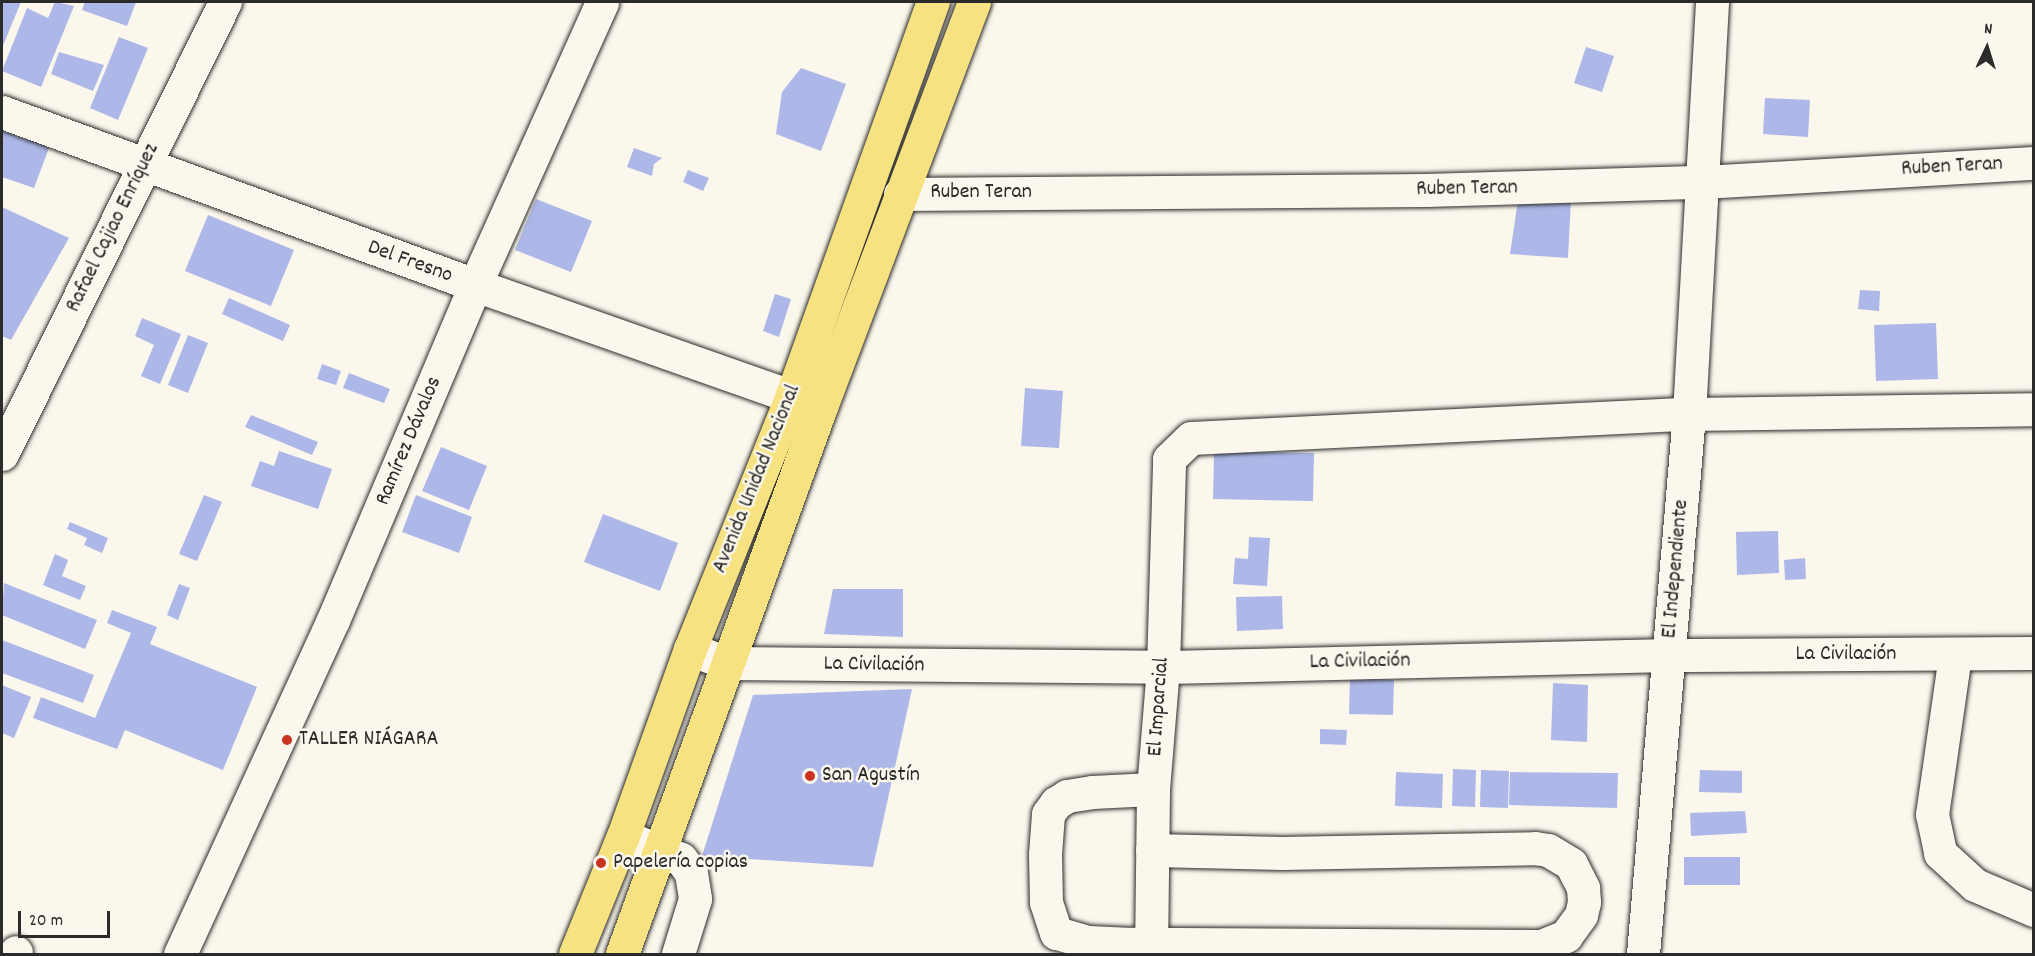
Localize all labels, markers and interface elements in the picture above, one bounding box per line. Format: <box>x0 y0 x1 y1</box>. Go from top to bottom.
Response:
north arrow <box>1957 18 2017 78</box>
text: N <box>1984 18 1993 41</box>
street label: Rafael Cajiao Enríquez <box>61 139 165 317</box>
street label: Ruben Teran <box>1901 151 2003 183</box>
street label: Ruben Teran <box>1416 175 1518 203</box>
street label: Ruben Teran <box>930 180 1032 206</box>
street label: Del Fresno <box>364 235 456 289</box>
street label: Ramírez Dávalos <box>370 373 448 509</box>
street label: Avenida Unidad Nacional <box>707 381 807 577</box>
street label: El Independiente <box>1657 499 1695 639</box>
street label: La Civilación <box>1796 642 1896 668</box>
street label: La Civilación <box>1309 648 1411 676</box>
street label: La Civilación <box>823 651 925 679</box>
street label: El Imparcial <box>1142 657 1176 757</box>
place label: TALLER NIÁGARA <box>299 727 438 753</box>
marker: TALLER NIÁGARA <box>280 733 294 747</box>
place label: San Agustín <box>822 763 920 789</box>
marker: San Agustín <box>803 769 817 783</box>
place label: Papelería copias <box>613 850 748 876</box>
marker: Papelería copias <box>594 856 608 870</box>
scale bar <box>21 899 112 937</box>
text: 20 m <box>29 909 63 934</box>

